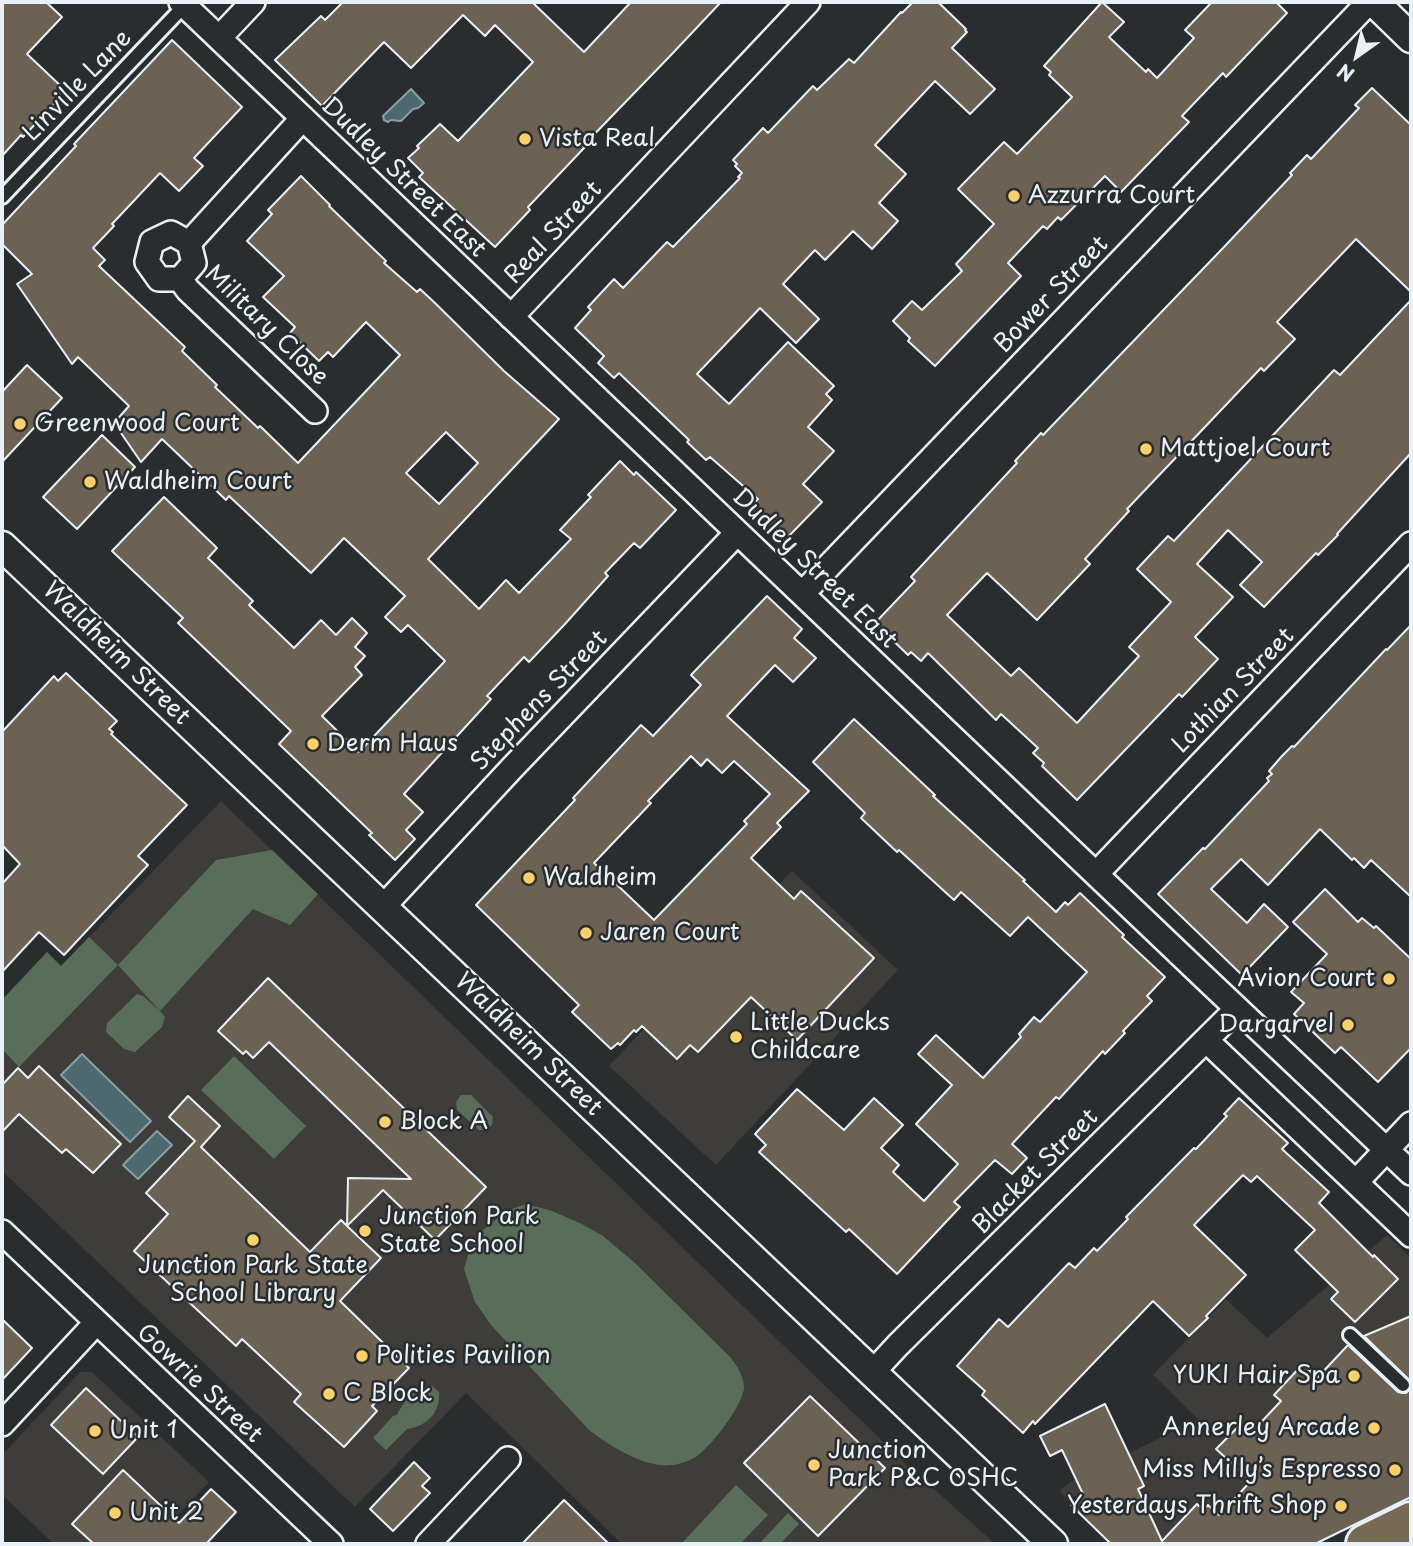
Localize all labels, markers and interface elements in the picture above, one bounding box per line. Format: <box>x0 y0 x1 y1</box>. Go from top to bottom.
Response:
north arrow <box>1322 21 1392 91</box>
street label: Linville Lane <box>18 24 138 148</box>
text: N <box>1331 58 1359 89</box>
street label: Dudley Street East <box>315 92 491 264</box>
place label: Vista Real <box>539 125 655 153</box>
marker: Vista Real <box>517 131 533 147</box>
street label: Real Street <box>499 176 609 290</box>
place label: Azzurra Court <box>1028 182 1195 210</box>
marker: Azzurra Court <box>1006 188 1022 204</box>
street label: Bower Street <box>989 231 1115 359</box>
street label: Military Close <box>198 260 334 392</box>
place label: Greenwood Court <box>34 410 240 438</box>
marker: Greenwood Court <box>12 416 28 432</box>
place label: Mattjoel Court <box>1160 435 1330 463</box>
marker: Mattjoel Court <box>1138 441 1154 457</box>
place label: Waldheim Court <box>104 468 292 496</box>
marker: Waldheim Court <box>82 474 98 490</box>
street label: Dudley Street East <box>726 483 902 655</box>
street label: Waldheim Street <box>36 576 196 732</box>
street label: Lothian Street <box>1167 622 1301 760</box>
street label: Stephens Street <box>466 625 614 777</box>
place label: Derm Haus <box>327 730 458 758</box>
marker: Derm Haus <box>305 736 321 752</box>
place label: Waldheim <box>543 864 657 892</box>
marker: Waldheim <box>521 870 537 886</box>
place label: Jaren Court <box>600 919 740 947</box>
marker: Jaren Court <box>578 925 594 941</box>
place label: Avion Court <box>1237 965 1375 993</box>
street label: Waldheim Street <box>448 967 608 1123</box>
marker: Avion Court <box>1381 971 1397 987</box>
place label: Little Ducks Childcare <box>750 1009 890 1065</box>
place label: Dargarvel <box>1218 1011 1334 1039</box>
marker: Dargarvel <box>1340 1017 1356 1033</box>
marker: Little Ducks Childcare <box>728 1029 744 1045</box>
street label: Blacket Street <box>967 1103 1105 1241</box>
place label: Block A <box>399 1108 488 1136</box>
marker: Block A <box>377 1114 393 1130</box>
place label: Junction Park State School <box>379 1203 539 1259</box>
marker: Junction Park State School <box>357 1223 373 1239</box>
marker: Junction Park State School Library <box>245 1232 261 1248</box>
place label: Junction Park State School Library <box>138 1252 368 1308</box>
street label: Gowrie Street <box>130 1318 268 1450</box>
place label: Polities Pavilion <box>376 1342 551 1370</box>
marker: Polities Pavilion <box>354 1348 370 1364</box>
place label: YUKI Hair Spa <box>1172 1362 1340 1390</box>
marker: YUKI Hair Spa <box>1346 1368 1362 1384</box>
place label: C Block <box>343 1380 432 1408</box>
marker: C Block <box>321 1386 337 1402</box>
place label: Annerley Arcade <box>1162 1414 1360 1442</box>
place label: Unit 1 <box>109 1417 177 1445</box>
marker: Annerley Arcade <box>1366 1420 1382 1436</box>
marker: Unit 1 <box>87 1423 103 1439</box>
place label: Junction Park P&C OSHC <box>828 1437 1018 1493</box>
place label: Miss Milly’s Espresso <box>1142 1456 1381 1484</box>
marker: Junction Park P&C OSHC <box>806 1457 822 1473</box>
marker: Miss Milly’s Espresso <box>1387 1462 1403 1478</box>
place label: Yesterdays Thrift Shop <box>1067 1492 1327 1520</box>
marker: Yesterdays Thrift Shop <box>1333 1498 1349 1514</box>
place label: Unit 2 <box>129 1499 204 1527</box>
marker: Unit 2 <box>107 1505 123 1521</box>

